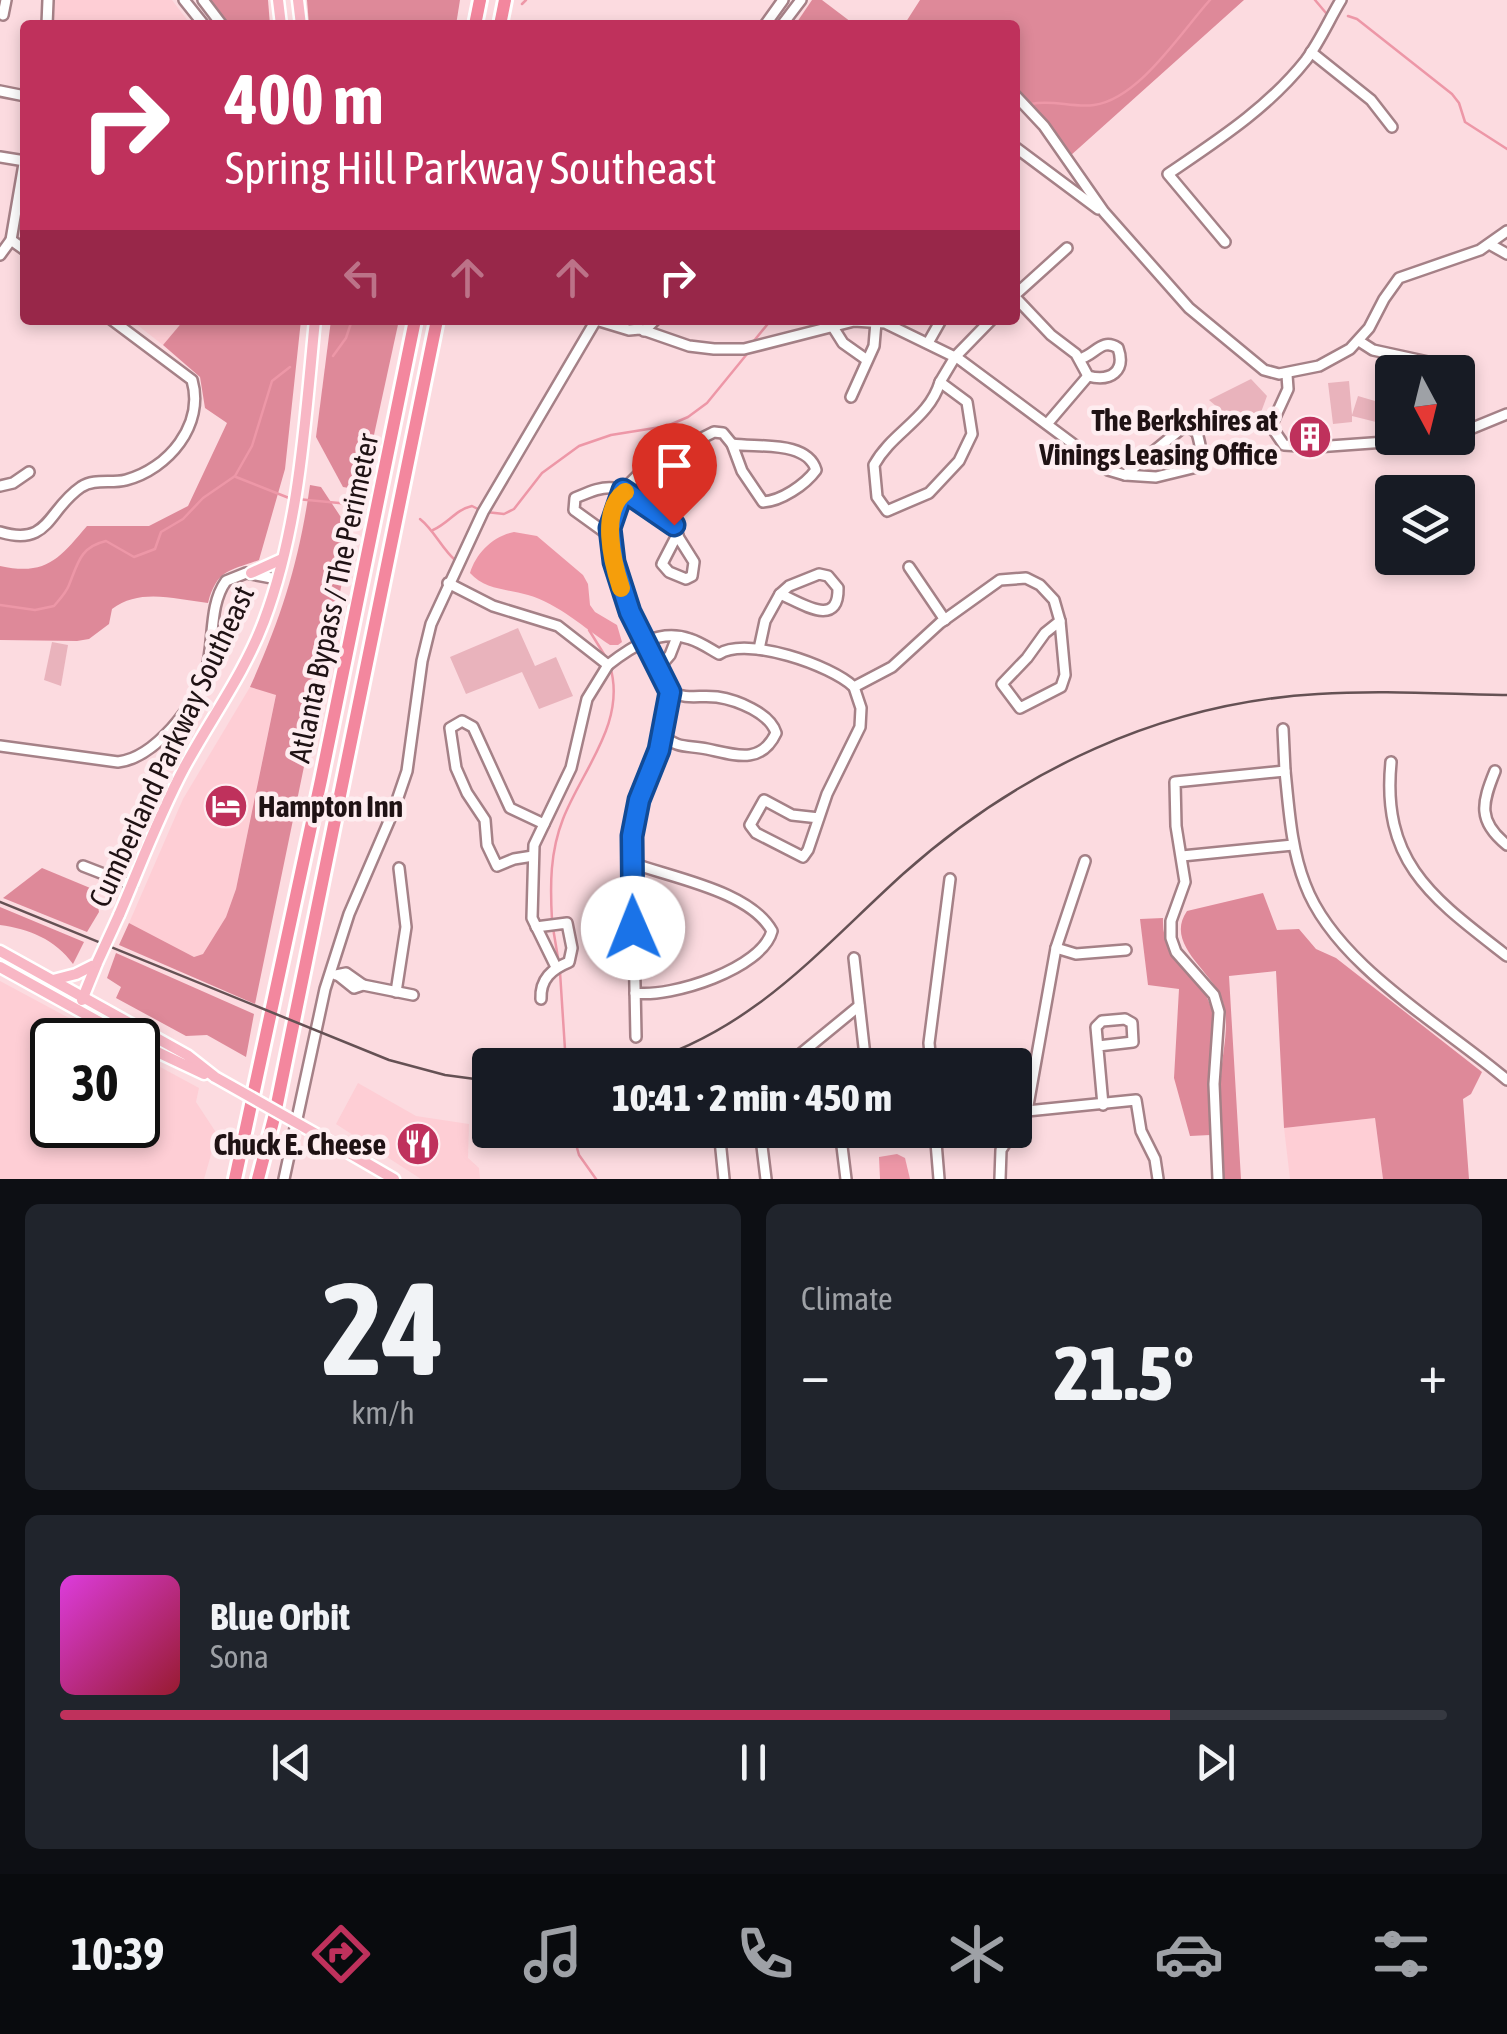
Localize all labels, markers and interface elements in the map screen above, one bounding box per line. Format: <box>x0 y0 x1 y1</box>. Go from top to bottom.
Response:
text: 400 m <box>225 59 384 139</box>
icon: right <box>60 60 190 190</box>
text: Spring Hill Parkway Southeast <box>225 142 717 194</box>
icon: left <box>335 250 390 305</box>
icon: ahead <box>440 250 495 305</box>
icon: ahead <box>545 250 600 305</box>
icon: right <box>650 250 705 305</box>
north arrow <box>1375 355 1475 455</box>
map controls <box>1375 355 1475 575</box>
place label: The Berkshires at Vinings Leasing Office <box>1038 403 1278 471</box>
building icon: The Berkshires at Vinings Leasing Office <box>1287 414 1333 460</box>
pin <box>632 423 717 526</box>
street label: Atlanta Bypass / The Perimeter <box>282 429 385 766</box>
icon: arrive <box>647 438 702 493</box>
button: layers <box>1375 475 1475 575</box>
street label: Cumberland Parkway Southeast <box>82 580 260 912</box>
hotel icon: Hampton Inn <box>203 783 249 829</box>
place label: Hampton Inn <box>258 789 403 823</box>
position arrow <box>581 876 685 980</box>
speed limit sign: 30 <box>30 1018 160 1148</box>
text: 10:41 · 2 min · 450 m <box>612 1076 892 1119</box>
restaurant icon: Chuck E. Cheese <box>395 1121 441 1167</box>
place label: Chuck E. Cheese <box>213 1127 386 1161</box>
text: 24 <box>322 1254 444 1403</box>
text: Climate <box>801 1280 893 1317</box>
text: 21.5° <box>1054 1330 1194 1416</box>
text: − <box>801 1342 830 1405</box>
text: + <box>1418 1342 1447 1405</box>
text: km/h <box>351 1394 415 1431</box>
text: Blue Orbit <box>210 1595 350 1638</box>
text: Sona <box>210 1638 269 1675</box>
icon: previous <box>264 1735 319 1790</box>
icon: pause <box>726 1735 781 1790</box>
icon: next <box>1188 1735 1243 1790</box>
icon: directions <box>306 1919 376 1989</box>
icon: music <box>518 1919 588 1989</box>
icon: phone <box>730 1919 800 1989</box>
icon: climate <box>942 1919 1012 1989</box>
icon: car <box>1154 1919 1224 1989</box>
icon: filters <box>1366 1919 1436 1989</box>
text: 10:39 <box>71 1928 164 1980</box>

